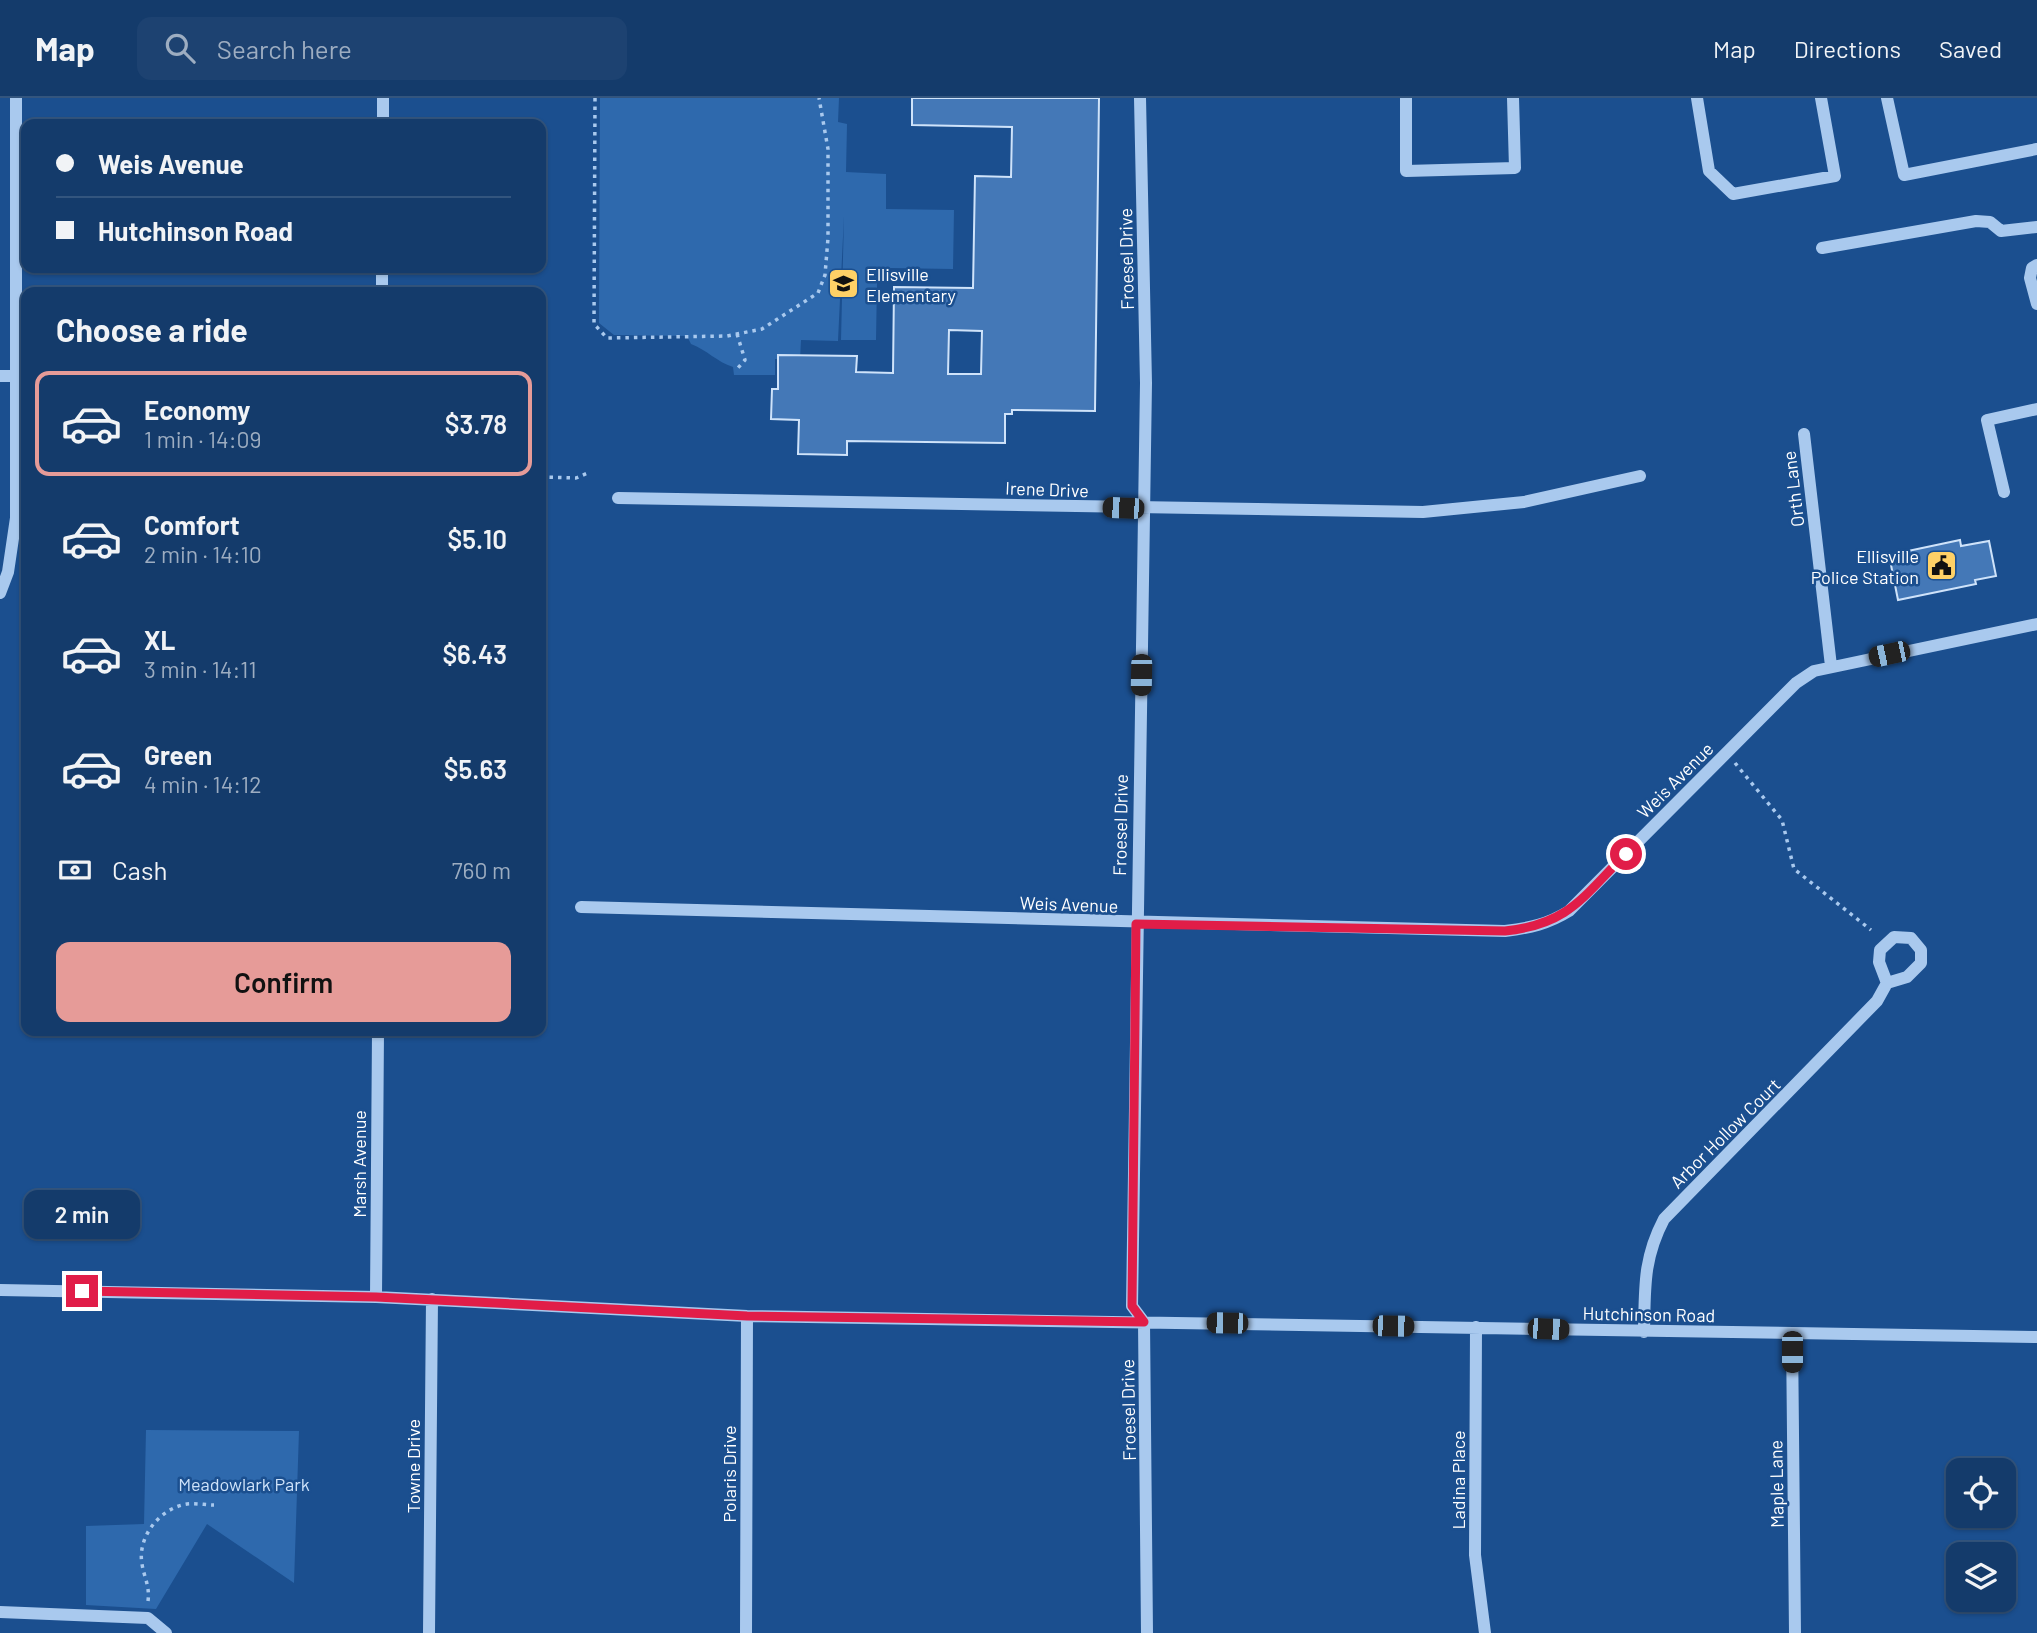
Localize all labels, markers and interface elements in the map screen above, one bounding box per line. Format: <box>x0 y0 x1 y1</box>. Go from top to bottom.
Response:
search box <box>137 17 627 80</box>
text: Map <box>35 28 95 68</box>
icon: search <box>161 29 199 67</box>
text: Search here <box>217 33 352 64</box>
text: Map <box>1713 34 1756 63</box>
text: Directions <box>1794 34 1901 63</box>
text: Saved <box>1939 34 2002 63</box>
text: Weis Avenue <box>98 148 244 179</box>
street label: Froesel Drive <box>1114 208 1138 310</box>
text: Hutchinson Road <box>98 215 293 246</box>
place label: Ellisville Elementary <box>866 263 956 306</box>
school or university icon: Ellisville Elementary <box>826 267 860 301</box>
text: Choose a ride <box>56 310 248 348</box>
icon: car <box>60 392 123 455</box>
text: Economy <box>144 394 250 425</box>
text: $3.78 <box>445 408 507 439</box>
text: 1 min · 14:09 <box>144 425 261 453</box>
street label: Orth Lane <box>1777 450 1809 528</box>
street label: Irene Drive <box>1005 477 1089 501</box>
car <box>1102 497 1145 519</box>
icon: car <box>60 507 123 570</box>
text: Comfort <box>144 509 240 540</box>
text: $5.10 <box>447 523 507 554</box>
text: 2 min · 14:10 <box>144 540 262 568</box>
place label: Ellisville Police Station <box>1811 545 1919 588</box>
public building icon: Ellisville Police Station <box>1925 549 1959 583</box>
icon: car <box>60 622 123 685</box>
text: XL <box>144 624 175 655</box>
text: $6.43 <box>442 638 507 669</box>
car <box>1867 639 1912 669</box>
car <box>1131 654 1152 696</box>
text: 3 min · 14:11 <box>144 655 256 683</box>
icon: car <box>60 737 123 800</box>
street label: Weis Avenue <box>1632 737 1718 823</box>
text: Green <box>144 739 212 770</box>
text: $5.63 <box>444 753 507 784</box>
text: 4 min · 14:12 <box>144 770 261 798</box>
street label: Froesel Drive <box>1108 774 1132 876</box>
route start <box>1610 838 1642 870</box>
icon: cash <box>56 851 94 889</box>
text: Cash <box>112 854 167 885</box>
text: 760 m <box>452 856 511 884</box>
street label: Weis Avenue <box>1019 891 1119 917</box>
button: Confirm <box>56 942 511 1022</box>
street label: Arbor Hollow Court <box>1665 1073 1785 1193</box>
street label: Marsh Avenue <box>348 1110 370 1218</box>
callout: 2 min <box>24 1190 140 1238</box>
text: 2 min <box>55 1200 109 1228</box>
route end <box>66 1275 98 1307</box>
street label: Hutchinson Road <box>1583 1302 1715 1326</box>
car <box>1206 1312 1249 1334</box>
car <box>1372 1315 1415 1337</box>
car <box>1527 1318 1570 1340</box>
car <box>1782 1331 1803 1373</box>
street label: Froesel Drive <box>1116 1359 1140 1461</box>
street label: Towne Drive <box>402 1419 424 1513</box>
street label: Polaris Drive <box>718 1426 740 1522</box>
street label: Ladina Place <box>1447 1430 1469 1530</box>
street label: Maple Lane <box>1764 1440 1788 1528</box>
map controls <box>1946 1458 2016 1612</box>
button: locate <box>1946 1458 2016 1528</box>
park label: Meadowlark Park <box>178 1473 310 1495</box>
button: layers <box>1946 1542 2016 1612</box>

